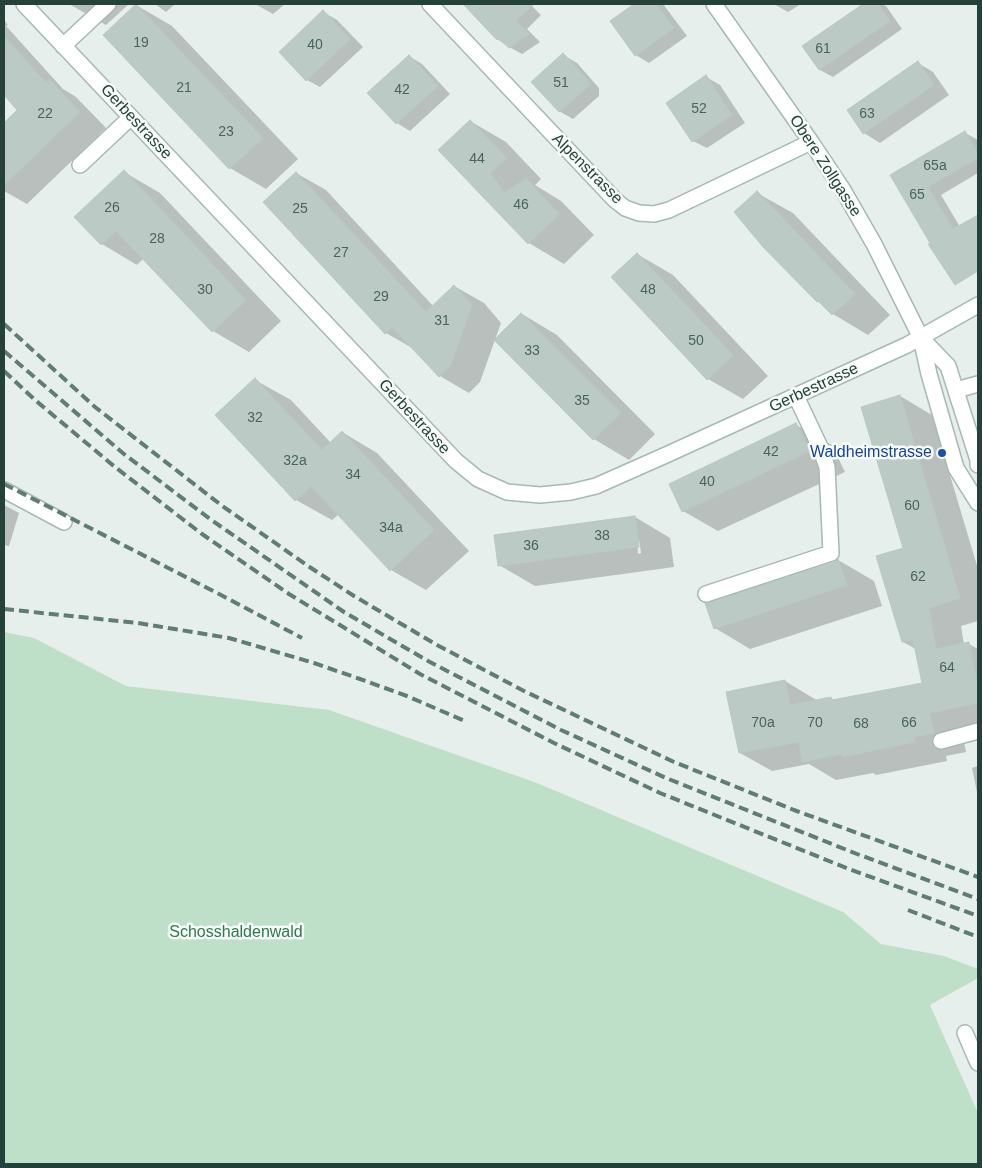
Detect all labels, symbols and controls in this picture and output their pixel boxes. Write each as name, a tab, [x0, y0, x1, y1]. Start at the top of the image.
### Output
house number: 19	[133, 35, 149, 51]
house number: 40	[307, 37, 323, 53]
house number: 61	[815, 41, 831, 57]
house number: 51	[553, 75, 569, 91]
street label: Gerbestrasse	[96, 80, 176, 164]
house number: 21	[176, 80, 192, 96]
house number: 42	[394, 82, 410, 98]
house number: 52	[691, 101, 707, 117]
house number: 22	[37, 106, 53, 122]
house number: 63	[859, 106, 875, 122]
street label: Obere Zollgasse	[785, 112, 865, 220]
house number: 23	[218, 124, 234, 140]
street label: Alpenstrasse	[548, 130, 626, 208]
house number: 44	[469, 151, 485, 167]
house number: 65a	[923, 158, 947, 174]
house number: 65	[909, 187, 925, 203]
house number: 46	[513, 197, 529, 213]
house number: 26	[104, 200, 120, 216]
house number: 25	[292, 201, 308, 217]
house number: 28	[149, 231, 165, 247]
house number: 27	[333, 245, 349, 261]
house number: 30	[197, 282, 213, 298]
house number: 48	[640, 282, 656, 298]
house number: 29	[373, 289, 389, 305]
house number: 31	[434, 313, 450, 329]
house number: 50	[688, 333, 704, 349]
house number: 33	[524, 343, 540, 359]
street label: Gerbestrasse	[766, 359, 862, 417]
street label: Gerbestrasse	[374, 375, 454, 459]
house number: 35	[574, 393, 590, 409]
house number: 32	[247, 410, 263, 426]
place label: Waldheimstrasse	[810, 443, 932, 463]
house number: 42	[763, 444, 779, 460]
marker: Waldheimstrasse	[936, 447, 948, 459]
house number: 32a	[283, 453, 307, 469]
house number: 34	[345, 467, 361, 483]
house number: 40	[699, 474, 715, 490]
house number: 60	[904, 498, 920, 514]
house number: 34a	[379, 520, 403, 536]
house number: 38	[594, 528, 610, 544]
house number: 36	[523, 538, 539, 554]
house number: 62	[910, 569, 926, 585]
house number: 64	[939, 660, 955, 676]
house number: 70a	[751, 715, 775, 731]
house number: 70	[807, 715, 823, 731]
house number: 66	[901, 715, 917, 731]
house number: 68	[853, 716, 869, 732]
park label: Schosshaldenwald	[169, 923, 303, 943]

